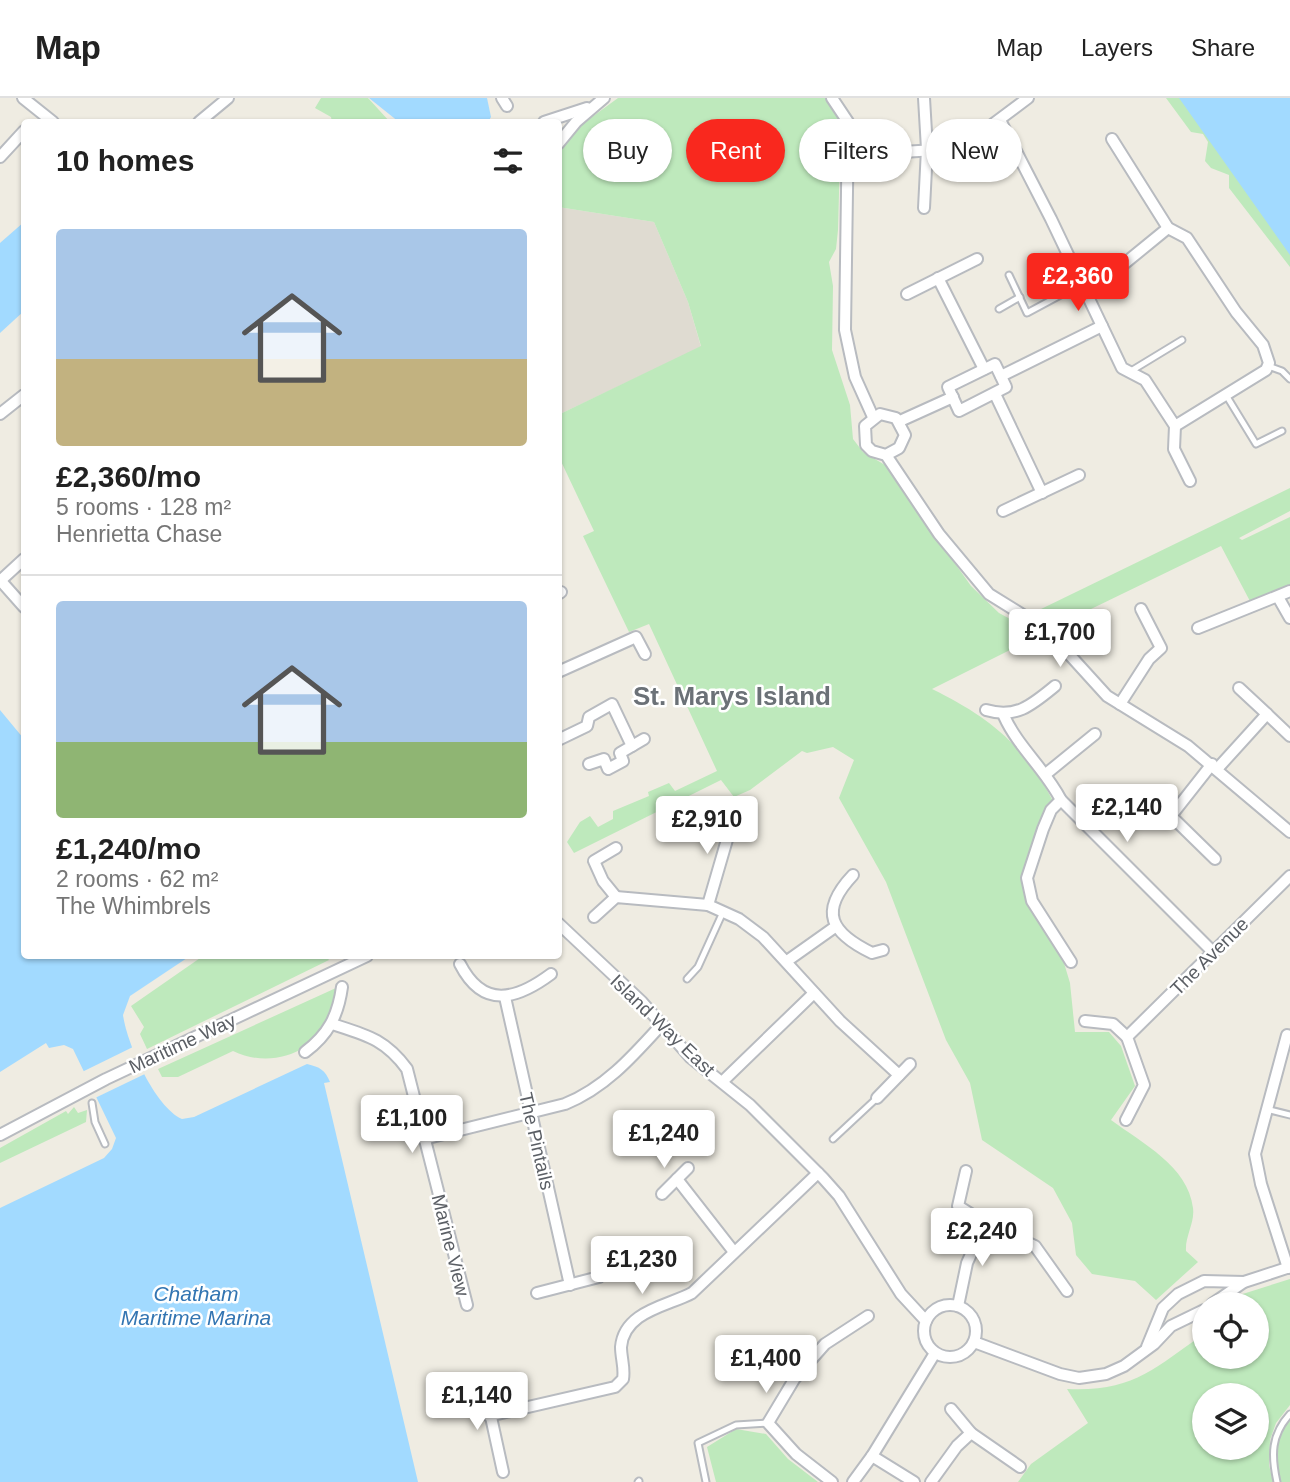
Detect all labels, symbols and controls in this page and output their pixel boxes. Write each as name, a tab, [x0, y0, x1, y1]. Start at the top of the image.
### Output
text: Map	[35, 29, 101, 66]
text: Map	[996, 34, 1043, 61]
text: Layers	[1081, 34, 1153, 61]
text: Share	[1191, 34, 1255, 61]
chip: Buy	[583, 119, 672, 182]
chip: Rent	[686, 119, 785, 182]
chip: Filters	[799, 119, 912, 182]
chip: New	[926, 119, 1022, 182]
icon: filters	[489, 142, 527, 180]
text: 10 homes	[56, 144, 194, 177]
pin: £2,360	[1021, 254, 1135, 313]
text: £2,360	[1043, 263, 1113, 289]
icon: home	[229, 275, 355, 401]
text: £2,360/mo	[56, 460, 201, 493]
text: 5 rooms · 128 m²	[56, 494, 231, 520]
text: Henrietta Chase	[56, 521, 222, 547]
pin: £1,700	[1003, 610, 1117, 669]
text: £1,700	[1025, 619, 1095, 645]
icon: home	[229, 647, 355, 773]
district label: St. Marys Island	[633, 681, 831, 711]
pin: £2,140	[1070, 784, 1184, 844]
text: £2,140	[1092, 794, 1162, 820]
pin: £2,910	[650, 796, 764, 856]
text: £2,910	[672, 806, 742, 832]
text: £1,240/mo	[56, 832, 201, 865]
text: 2 rooms · 62 m²	[56, 866, 218, 892]
text: The Whimbrels	[56, 893, 211, 919]
street label: The Avenue	[1166, 913, 1253, 1000]
street label: Island Way East	[606, 970, 720, 1081]
street label: Maritime Way	[125, 1009, 239, 1077]
street label: The Pintails	[515, 1090, 558, 1192]
pin: £1,100	[355, 1096, 469, 1155]
text: £1,100	[377, 1105, 447, 1131]
pin: £1,240	[607, 1110, 721, 1170]
text: £1,240	[629, 1120, 699, 1146]
street label: Marine View	[428, 1192, 473, 1298]
pin: £2,240	[925, 1208, 1039, 1268]
text: £2,240	[947, 1218, 1017, 1244]
pin: £1,230	[585, 1236, 699, 1296]
text: £1,230	[607, 1246, 677, 1272]
water label: Chatham Maritime Marina	[121, 1282, 271, 1329]
map controls	[1192, 1292, 1269, 1460]
button: locate	[1192, 1292, 1269, 1369]
pin: £1,400	[709, 1336, 823, 1395]
text: £1,400	[731, 1345, 801, 1371]
pin: £1,140	[420, 1372, 534, 1432]
text: £1,140	[442, 1382, 512, 1408]
button: layers	[1192, 1383, 1269, 1460]

